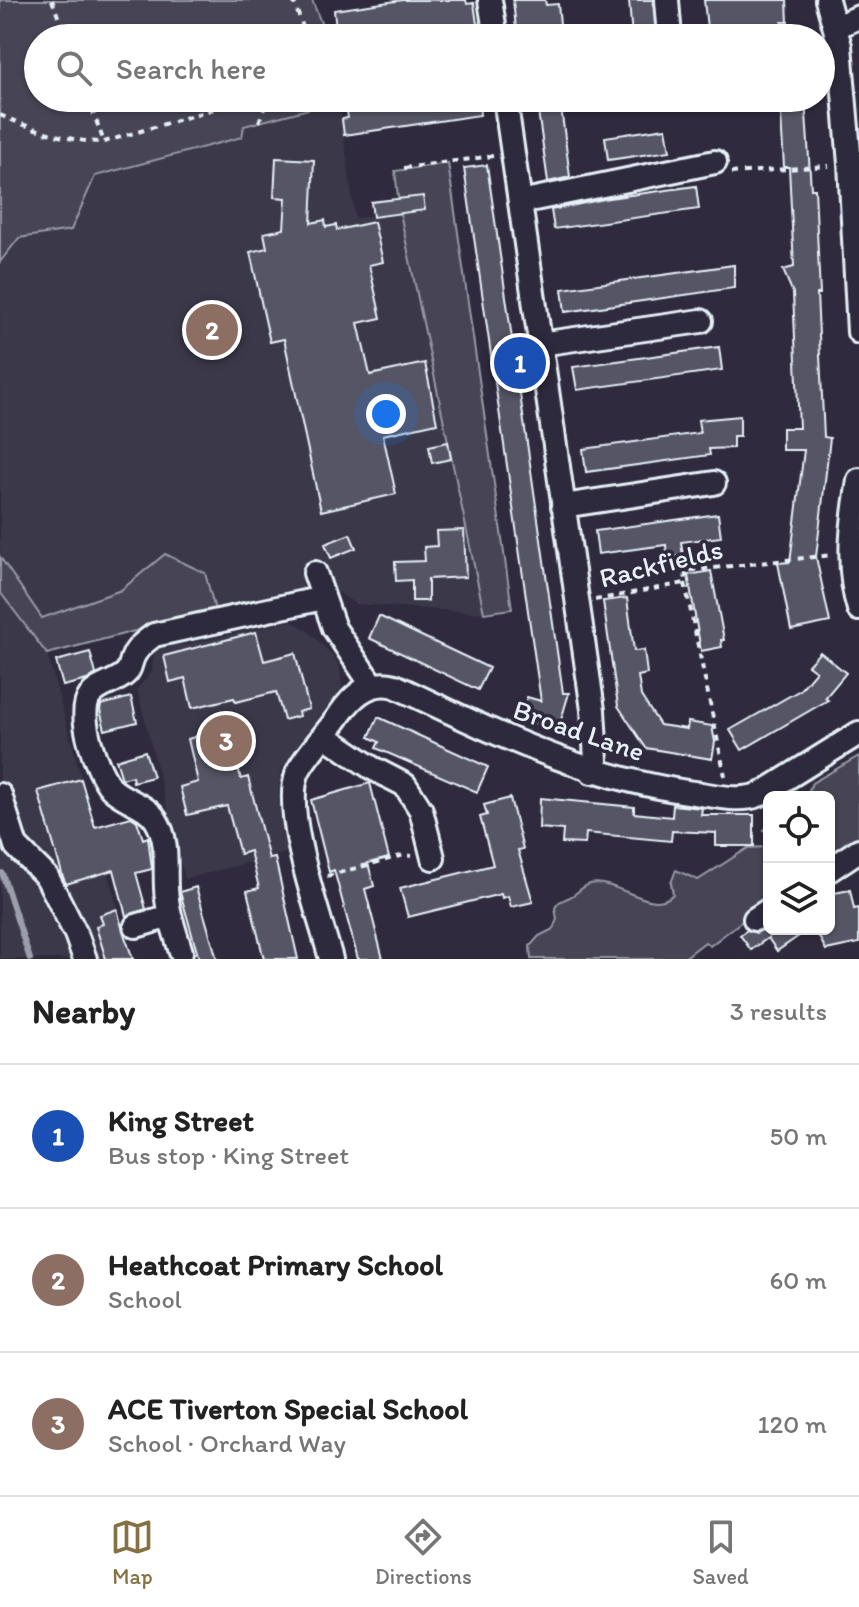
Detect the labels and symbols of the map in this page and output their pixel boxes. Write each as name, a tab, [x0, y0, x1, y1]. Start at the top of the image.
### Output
pin: 2	[186, 300, 238, 360]
pin: 1	[494, 333, 546, 393]
your location	[366, 394, 406, 434]
street label: Rackfields	[596, 531, 726, 595]
street label: Broad Lane	[509, 692, 649, 768]
pin: 3	[200, 711, 252, 771]

